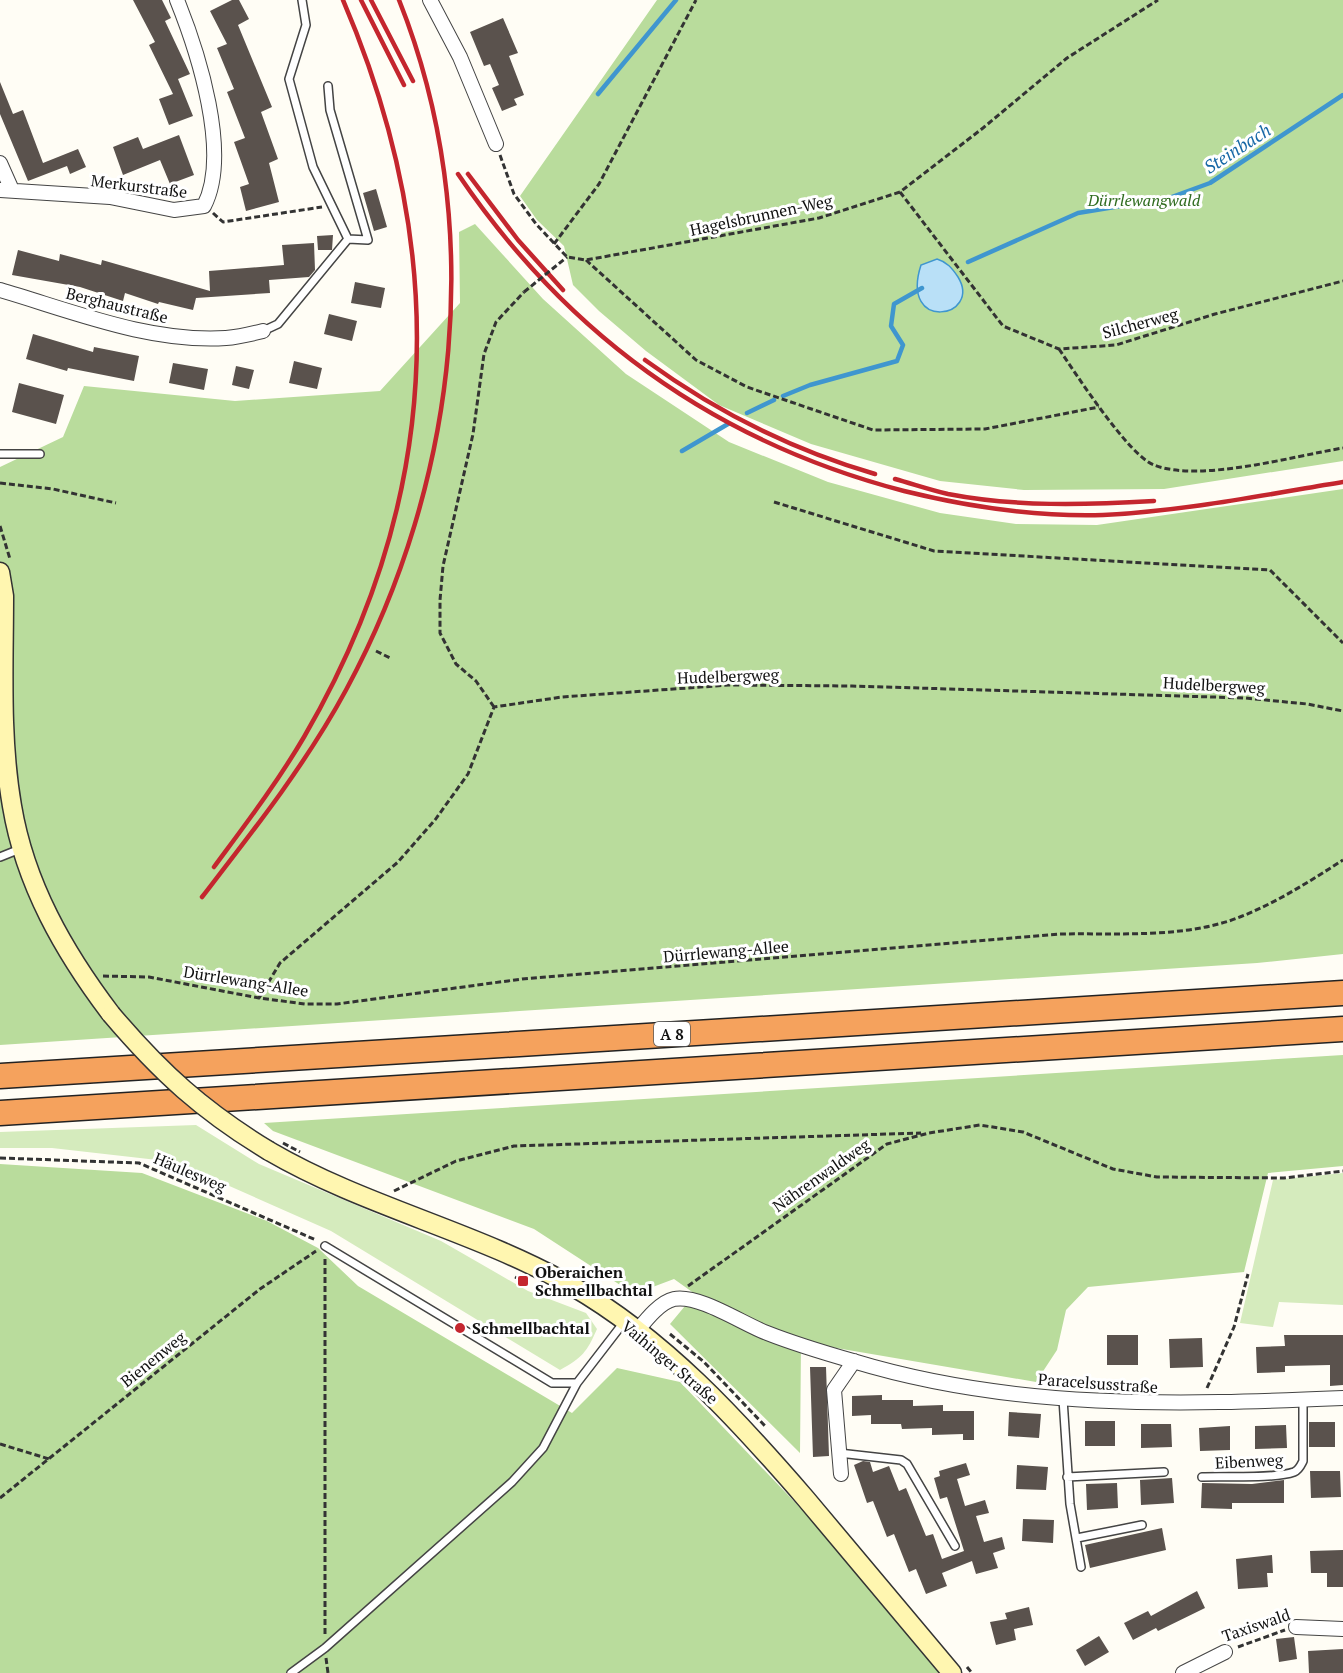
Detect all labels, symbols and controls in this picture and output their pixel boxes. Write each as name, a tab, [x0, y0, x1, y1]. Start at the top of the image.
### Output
water label: Steinbach	[1199, 117, 1275, 179]
street label: Merkurstraße	[90, 169, 188, 203]
street label: Hagelsbrunnen-Weg	[688, 189, 835, 241]
park label: Dürrlewangwald	[1087, 189, 1201, 211]
street label: Berghaustraße	[64, 282, 170, 328]
street label: Silcherweg	[1100, 302, 1181, 344]
street label: Hudelbergweg	[677, 663, 780, 689]
street label: Hudelbergweg	[1163, 671, 1266, 699]
street label: Dürrlewang-Allee	[662, 935, 790, 967]
street label: Dürrlewang-Allee	[182, 960, 310, 1002]
road number: A 8	[654, 1022, 690, 1046]
street label: Nährenwaldweg	[768, 1133, 875, 1217]
street label: Häulesweg	[150, 1147, 230, 1197]
place label: Oberaichen Schmellbachtal	[535, 1261, 653, 1301]
marker: Oberaichen Schmellbachtal	[516, 1274, 530, 1288]
street label: Vaihinger Straße	[617, 1315, 723, 1409]
place label: Schmellbachtal	[472, 1317, 590, 1339]
marker: Schmellbachtal	[453, 1321, 467, 1335]
street label: Bienenweg	[116, 1326, 191, 1392]
street label: Paracelsusstraße	[1037, 1368, 1159, 1398]
street label: Eibenweg	[1214, 1448, 1284, 1474]
street label: Taxiswald	[1219, 1603, 1293, 1647]

